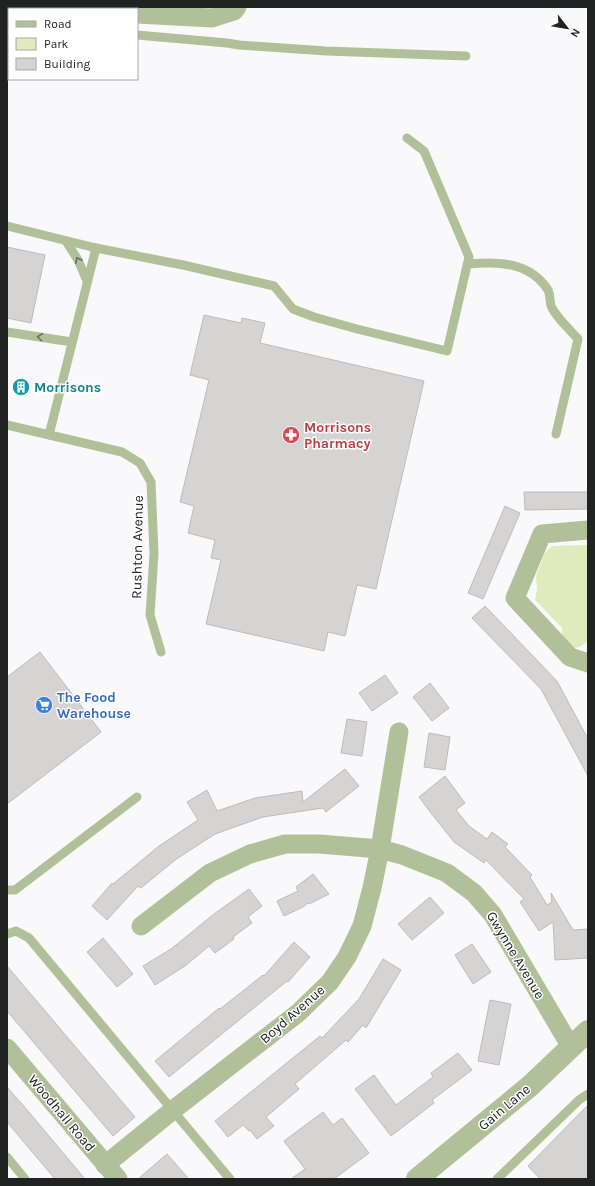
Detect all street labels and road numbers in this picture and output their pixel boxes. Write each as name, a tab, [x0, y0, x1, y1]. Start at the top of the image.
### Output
street label: Rushton Avenue	[128, 495, 147, 599]
street label: Gwynne Avenue	[483, 908, 548, 1002]
street label: Boyd Avenue	[256, 982, 328, 1047]
street label: Woodhall Road	[25, 1071, 99, 1155]
street label: Gain Lane	[475, 1081, 534, 1134]

